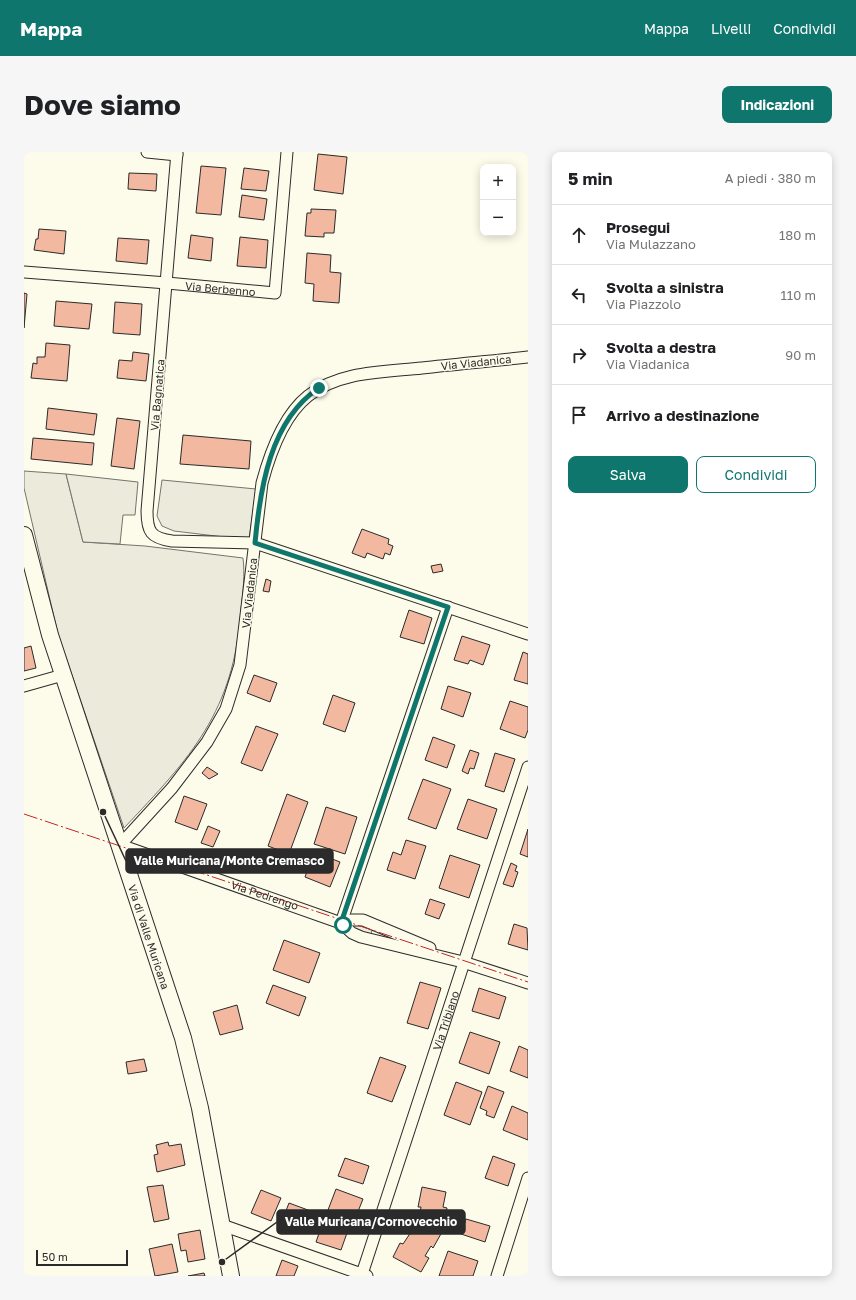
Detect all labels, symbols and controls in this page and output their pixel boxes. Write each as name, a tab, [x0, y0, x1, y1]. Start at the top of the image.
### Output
text: Mappa	[20, 17, 82, 40]
text: Mappa	[644, 20, 689, 37]
text: Livelli	[711, 20, 751, 37]
text: Condividi	[773, 20, 836, 37]
button: Indicazioni	[722, 86, 832, 123]
text: Dove siamo	[24, 88, 181, 121]
map controls	[480, 164, 516, 236]
button: +	[480, 164, 516, 200]
text: 5 min	[568, 168, 612, 189]
text: A piedi · 380 m	[725, 170, 816, 186]
button: −	[480, 200, 516, 236]
text: Prosegui	[606, 218, 670, 236]
icon: ahead	[568, 224, 590, 246]
text: 180 m	[779, 227, 816, 243]
text: Via Mulazzano	[606, 236, 696, 252]
street label: Via Berbenno	[185, 278, 257, 298]
text: Svolta a sinistra	[606, 278, 724, 296]
icon: left	[568, 284, 590, 306]
text: 110 m	[781, 287, 816, 303]
text: Via Piazzolo	[606, 296, 681, 312]
text: Svolta a destra	[606, 338, 716, 356]
icon: right	[568, 344, 590, 366]
text: 90 m	[785, 347, 816, 363]
street label: Via Viadanica	[440, 352, 512, 372]
text: Via Viadanica	[606, 356, 690, 372]
street label: Via Bagnatica	[147, 359, 167, 431]
route end	[310, 379, 328, 397]
icon: arrive	[568, 404, 590, 426]
text: Arrivo a destinazione	[606, 406, 759, 424]
button: Salva	[568, 456, 688, 493]
button: Condividi	[696, 456, 816, 493]
street label: Via Viadanica	[239, 557, 259, 629]
callout: Valle Muricana/Monte Cremasco	[126, 849, 333, 873]
text: Valle Muricana/Monte Cremasco	[134, 853, 324, 868]
street label: Via Pedrengo	[230, 877, 301, 912]
street label: Via di Valle Muricana	[126, 883, 173, 991]
route start	[334, 916, 352, 934]
street label: Via Tribiano	[429, 989, 461, 1052]
callout: Valle Muricana/Cornovecchio	[277, 1210, 465, 1234]
text: Valle Muricana/Cornovecchio	[285, 1214, 457, 1229]
scale bar	[36, 1248, 128, 1267]
text: 50 m	[42, 1250, 68, 1263]

